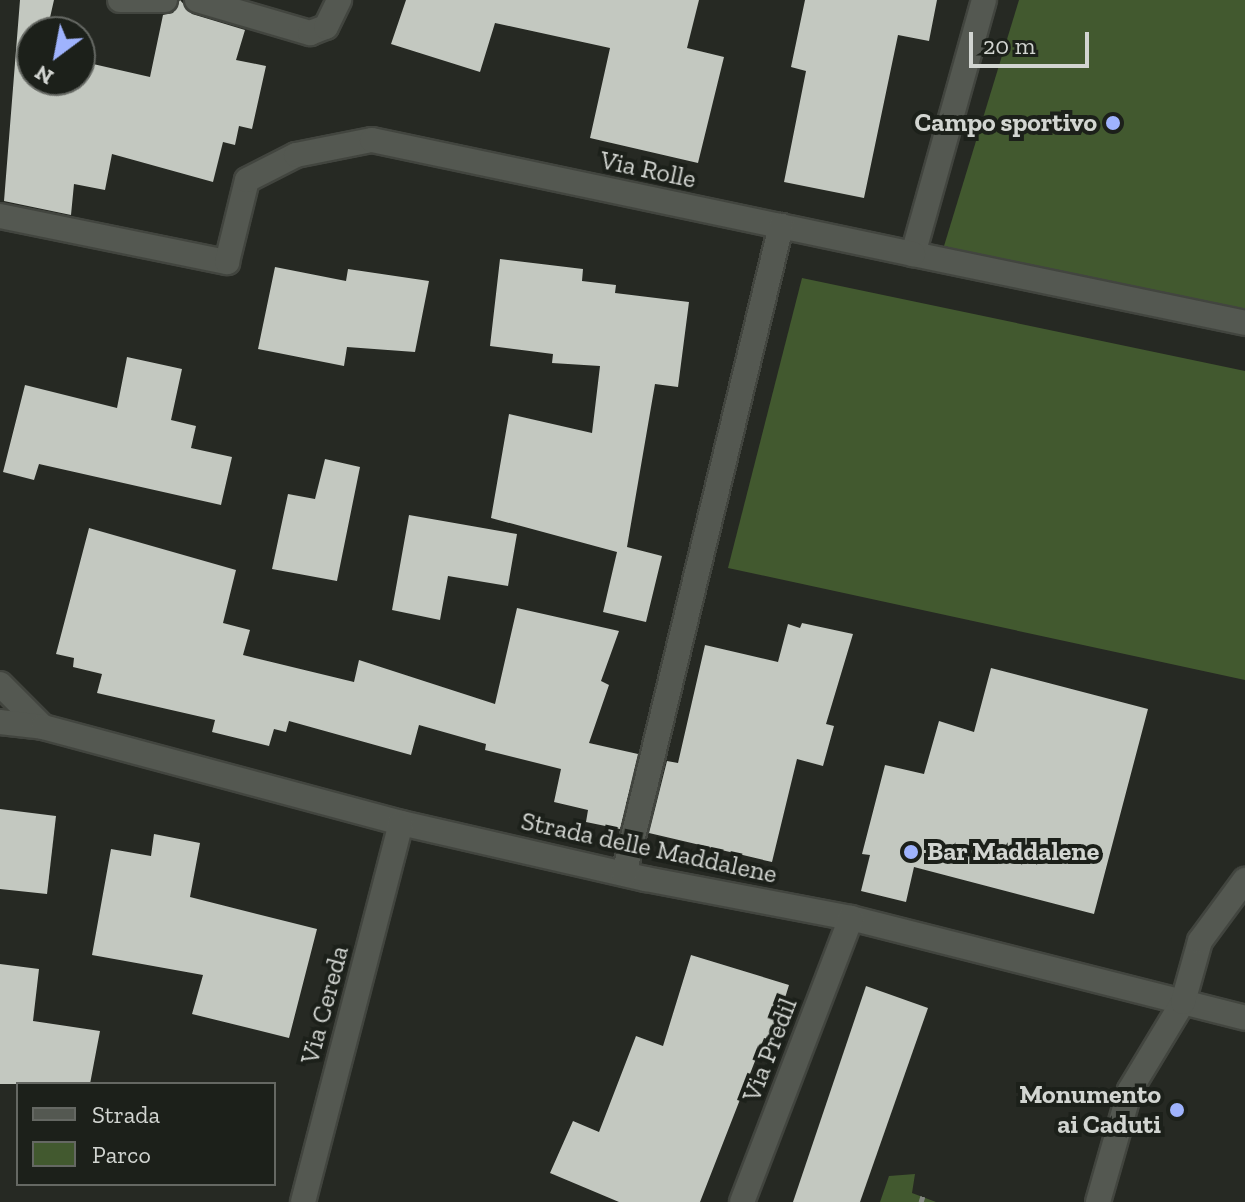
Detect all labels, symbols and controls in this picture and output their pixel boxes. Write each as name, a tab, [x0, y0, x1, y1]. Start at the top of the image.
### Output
north arrow	[16, 16, 96, 96]
scale bar	[973, 16, 1093, 66]
text: 20 m	[983, 31, 1035, 60]
text: N	[30, 59, 58, 91]
place label: Campo sportivo	[915, 107, 1097, 139]
marker: Campo sportivo	[1104, 114, 1122, 132]
street label: Via Rolle	[597, 145, 699, 195]
street label: Strada delle Maddalene	[518, 806, 780, 890]
place label: Bar Maddalene	[927, 836, 1100, 868]
marker: Bar Maddalene	[902, 843, 920, 861]
street label: Via Cereda	[294, 942, 356, 1068]
street label: Via Predil	[736, 994, 804, 1106]
place label: Monumento ai Caduti	[1019, 1079, 1161, 1140]
legend	[16, 1082, 276, 1186]
text: Strada	[92, 1100, 160, 1129]
marker: Monumento ai Caduti	[1168, 1101, 1186, 1119]
text: Parco	[92, 1140, 151, 1169]

